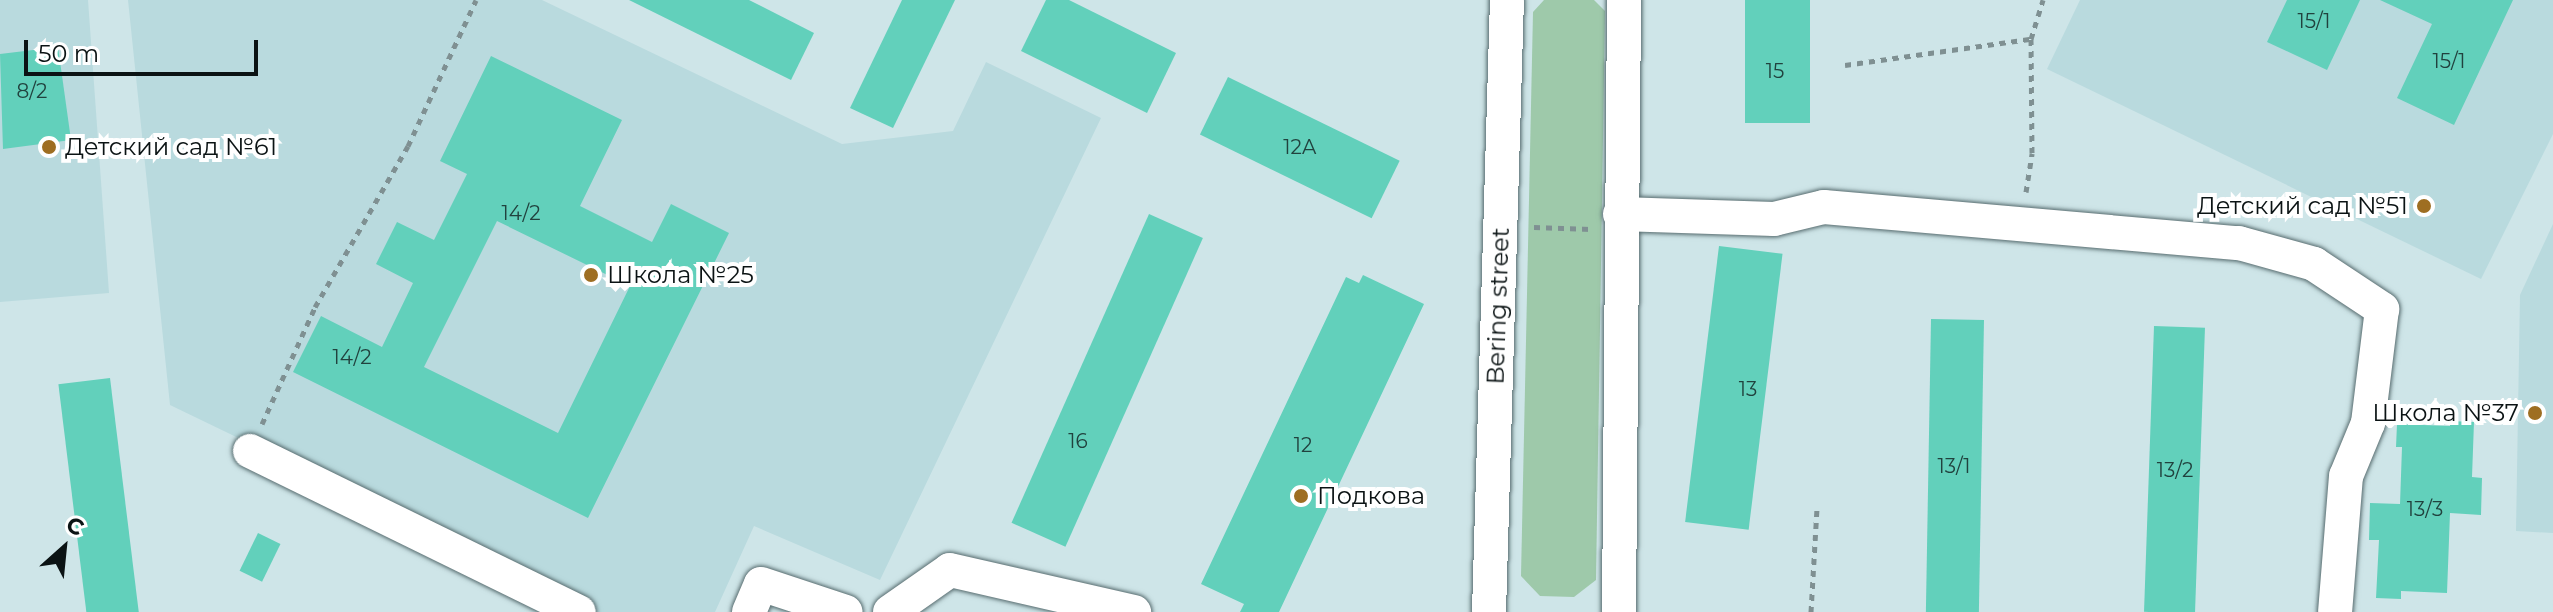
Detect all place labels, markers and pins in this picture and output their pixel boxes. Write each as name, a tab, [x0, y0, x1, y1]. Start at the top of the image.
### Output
place label: Детский сад №61	[65, 133, 277, 161]
marker: Детский сад №61	[40, 138, 58, 156]
place label: Детский сад №51	[2197, 192, 2408, 220]
marker: Детский сад №51	[2415, 197, 2433, 215]
place label: Школа №25	[607, 261, 754, 289]
marker: Школа №25	[582, 266, 600, 284]
place label: Школа №37	[2372, 399, 2519, 427]
marker: Школа №37	[2526, 404, 2544, 422]
place label: Подкова	[1317, 482, 1425, 510]
marker: Подкова	[1292, 487, 1310, 505]

